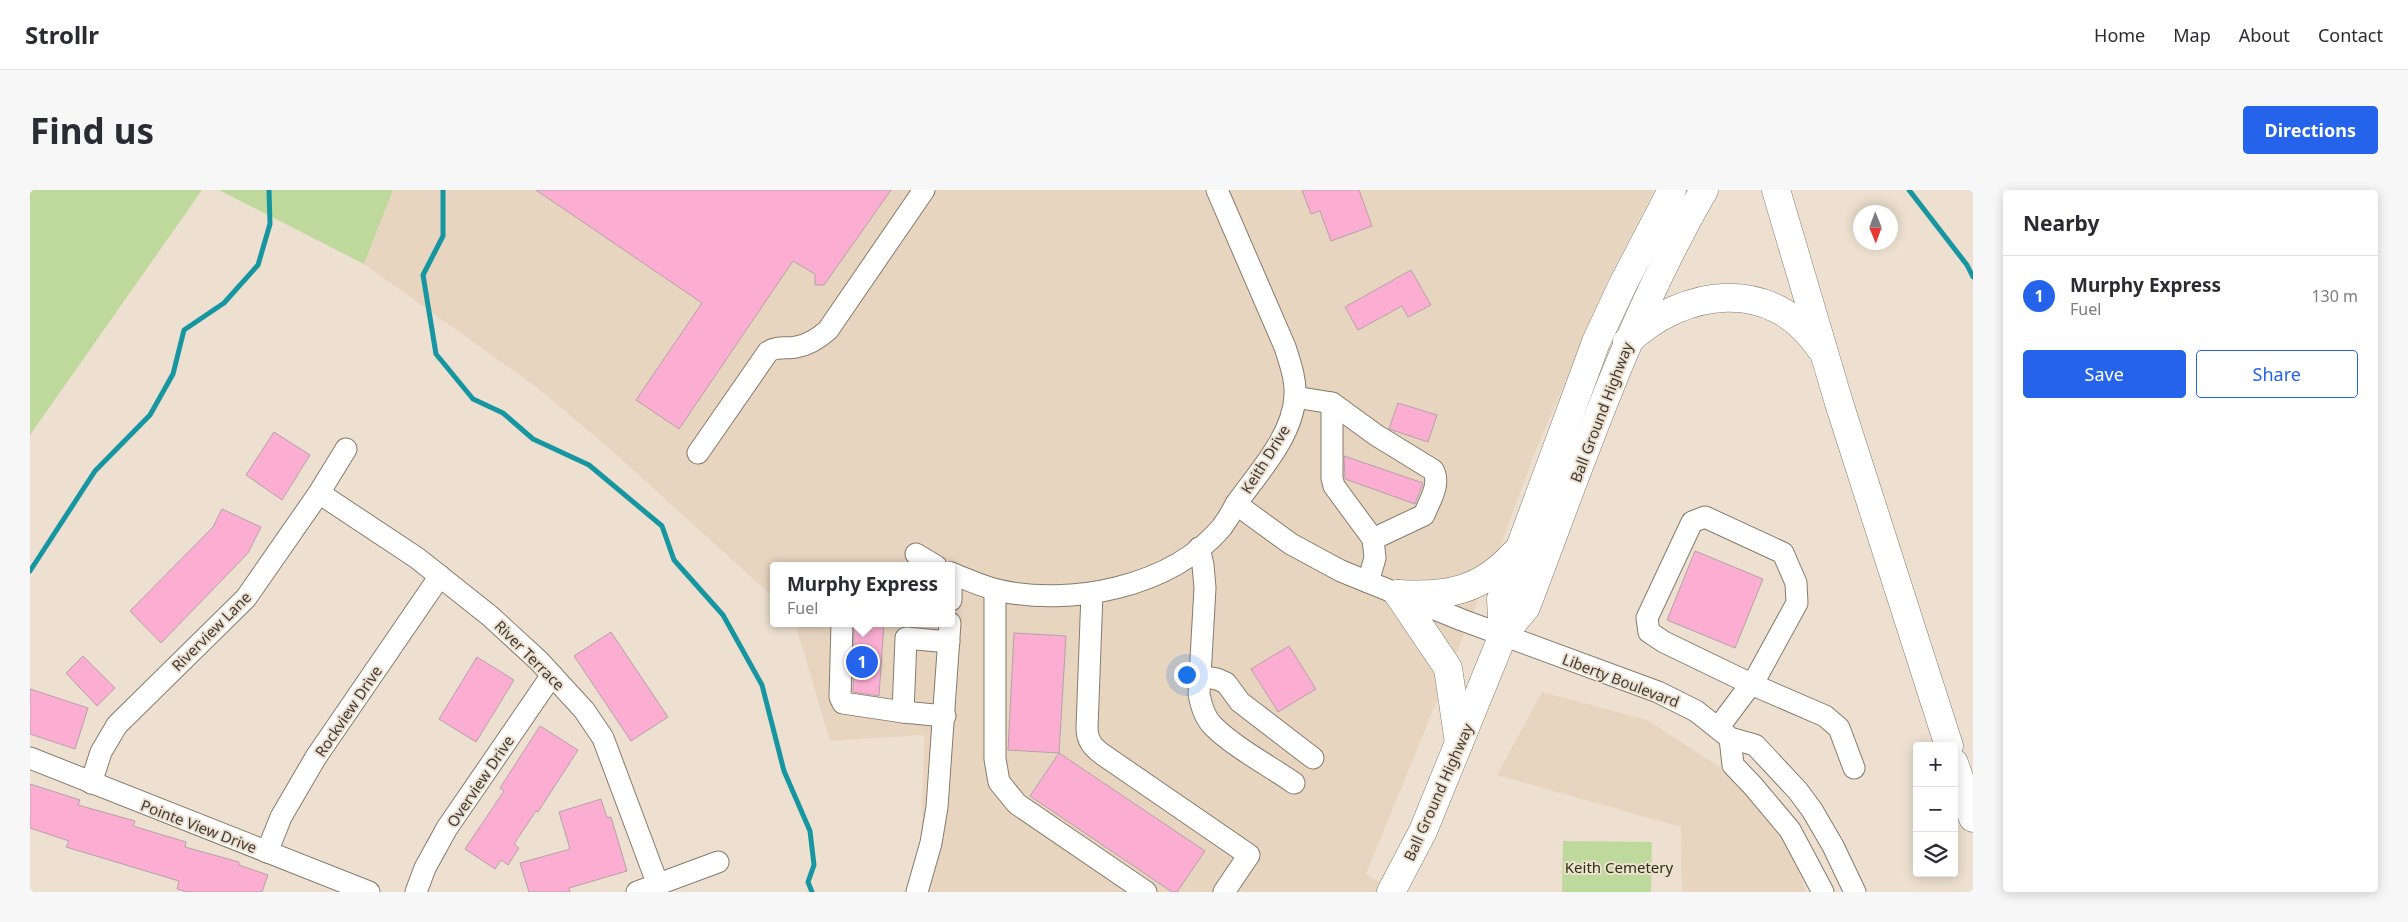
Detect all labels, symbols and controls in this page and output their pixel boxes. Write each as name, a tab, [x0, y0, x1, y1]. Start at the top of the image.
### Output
text: Strollr	[25, 18, 99, 51]
text: Home	[2094, 23, 2145, 47]
text: Map	[2173, 23, 2211, 47]
text: About	[2239, 23, 2290, 47]
text: Contact	[2318, 23, 2383, 47]
button: Directions	[2243, 106, 2378, 154]
text: Find us	[30, 107, 154, 154]
north arrow	[1853, 205, 1898, 250]
text: Nearby	[2023, 209, 2099, 237]
text: Murphy Express	[2070, 272, 2221, 298]
text: 1	[2034, 285, 2044, 307]
text: 130 m	[2311, 285, 2358, 307]
text: Fuel	[2070, 298, 2101, 320]
street label: Ball Ground Highway	[1565, 339, 1637, 485]
button: Save	[2023, 350, 2186, 398]
button: Share	[2196, 350, 2358, 398]
street label: Keith Drive	[1236, 421, 1294, 497]
popup	[770, 562, 955, 627]
text: Murphy Express	[787, 571, 938, 597]
street label: Riverview Lane	[167, 587, 255, 675]
text: Fuel	[787, 597, 818, 619]
street label: River Terrace	[491, 616, 569, 694]
pin: 1	[846, 643, 878, 681]
street label: Liberty Boulevard	[1560, 648, 1682, 712]
street label: Rockview Drive	[310, 661, 386, 761]
your location	[1174, 662, 1200, 688]
street label: Ball Ground Highway	[1399, 720, 1478, 864]
street label: Overview Drive	[442, 731, 518, 831]
map controls	[1913, 742, 1958, 877]
button: +	[1913, 742, 1958, 787]
button: −	[1913, 787, 1958, 832]
street label: Pointe View Drive	[138, 795, 260, 857]
button: layers	[1913, 832, 1958, 877]
park label: Keith Cemetery	[1565, 857, 1674, 877]

